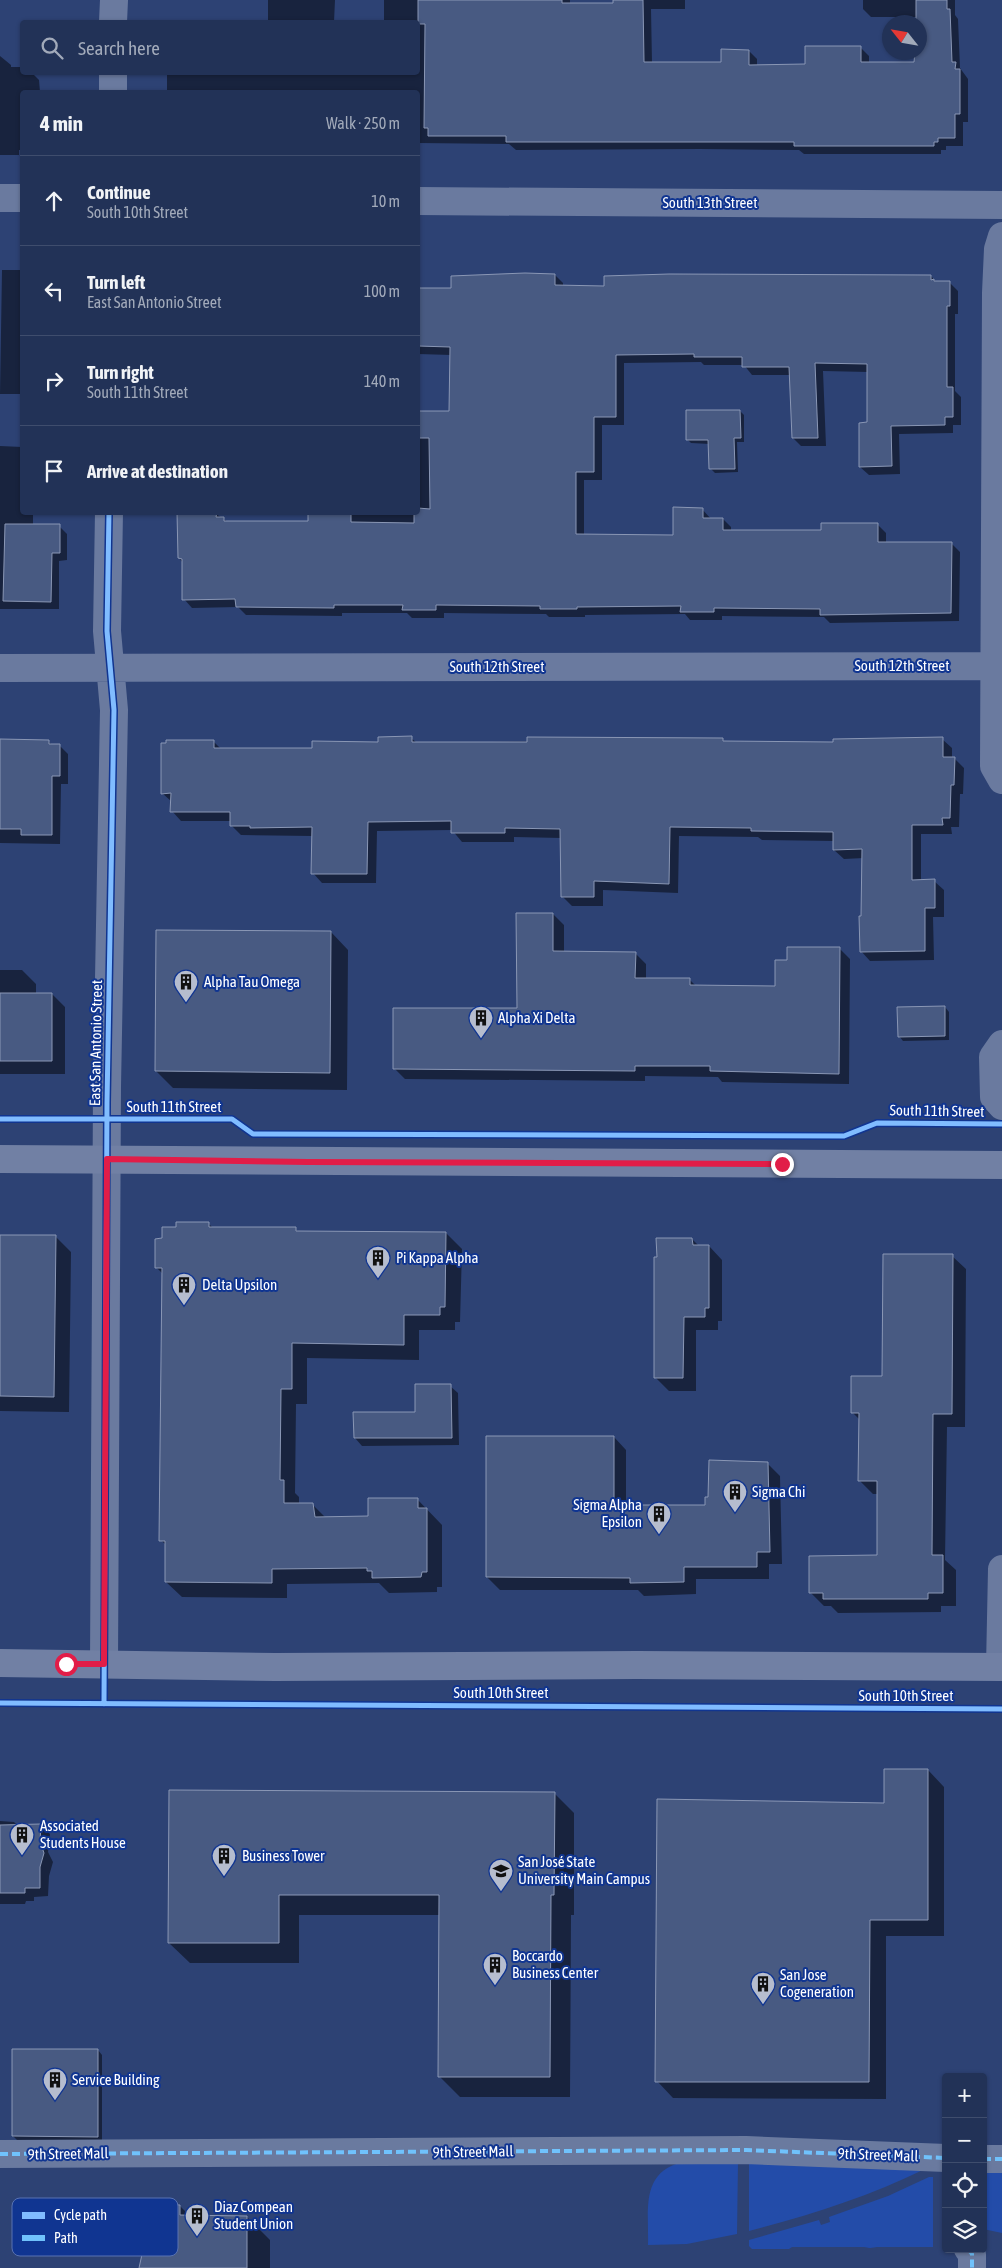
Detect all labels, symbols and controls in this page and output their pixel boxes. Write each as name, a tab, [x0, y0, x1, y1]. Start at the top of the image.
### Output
north arrow	[882, 15, 927, 60]
search box	[20, 20, 420, 75]
icon: search	[38, 34, 66, 62]
text: Search here	[78, 37, 160, 59]
text: 4 min	[40, 111, 83, 135]
text: Walk · 250 m	[326, 114, 400, 132]
text: Continue	[87, 181, 151, 203]
icon: ahead	[40, 187, 68, 215]
text: 10 m	[371, 192, 400, 210]
street label: South 13th Street	[663, 194, 757, 211]
text: South 10th Street	[87, 203, 188, 221]
text: Turn left	[87, 271, 145, 293]
icon: left	[40, 277, 68, 305]
text: 100 m	[364, 282, 400, 300]
text: East San Antonio Street	[87, 293, 222, 311]
text: Turn right	[87, 361, 154, 383]
icon: right	[40, 367, 68, 395]
text: 140 m	[364, 372, 400, 390]
text: South 11th Street	[87, 383, 188, 401]
icon: arrive	[40, 457, 68, 485]
text: Arrive at destination	[87, 460, 228, 482]
street label: South 12th Street	[855, 657, 949, 674]
street label: South 12th Street	[450, 658, 544, 675]
building icon: Alpha Tau Omega	[173, 969, 199, 1003]
place label: Alpha Tau Omega	[204, 973, 300, 990]
street label: East San Antonio Street	[86, 980, 105, 1106]
building icon: Alpha Xi Delta	[468, 1005, 494, 1039]
place label: Alpha Xi Delta	[498, 1009, 576, 1026]
street label: South 11th Street	[127, 1098, 221, 1115]
street label: South 11th Street	[889, 1101, 985, 1120]
route end	[771, 1153, 794, 1176]
building icon: Pi Kappa Alpha	[365, 1245, 391, 1279]
place label: Pi Kappa Alpha	[396, 1249, 479, 1266]
building icon: Delta Upsilon	[171, 1272, 197, 1306]
place label: Delta Upsilon	[202, 1276, 277, 1293]
building icon: Sigma Chi	[722, 1479, 748, 1513]
place label: Sigma Chi	[752, 1483, 806, 1500]
place label: Sigma Alpha Epsilon	[573, 1496, 642, 1530]
building icon: Sigma Alpha Epsilon	[646, 1501, 672, 1535]
route start	[55, 1653, 78, 1676]
street label: South 10th Street	[454, 1684, 548, 1701]
street label: South 10th Street	[859, 1687, 953, 1704]
place label: Associated Students House	[40, 1817, 126, 1851]
building icon: Associated Students House	[9, 1822, 35, 1856]
building icon: Business Tower	[211, 1843, 237, 1877]
place label: Business Tower	[242, 1847, 325, 1864]
place label: San José State University Main Campus	[518, 1853, 650, 1887]
school or university icon: San José State University Main Campus	[488, 1858, 514, 1892]
place label: Boccardo Business Center	[512, 1947, 599, 1981]
building icon: Boccardo Business Center	[482, 1952, 508, 1986]
place label: San Jose Cogeneration	[780, 1966, 854, 2000]
building icon: San Jose Cogeneration	[750, 1971, 776, 2005]
building icon: Service Building	[42, 2067, 68, 2101]
place label: Service Building	[72, 2071, 160, 2088]
map controls	[942, 2073, 987, 2253]
button: +	[942, 2073, 987, 2118]
button: −	[942, 2118, 987, 2163]
street label: 9th Street Mall	[433, 2142, 513, 2161]
street label: 9th Street Mall	[28, 2144, 108, 2163]
street label: 9th Street Mall	[837, 2145, 919, 2164]
button: locate	[942, 2163, 987, 2208]
legend	[12, 2198, 178, 2256]
place label: Diaz Compean Student Union	[214, 2198, 293, 2232]
building icon: Diaz Compean Student Union	[184, 2203, 210, 2237]
text: Cycle path	[54, 2207, 107, 2223]
button: layers	[942, 2208, 987, 2253]
text: Path	[54, 2230, 78, 2246]

